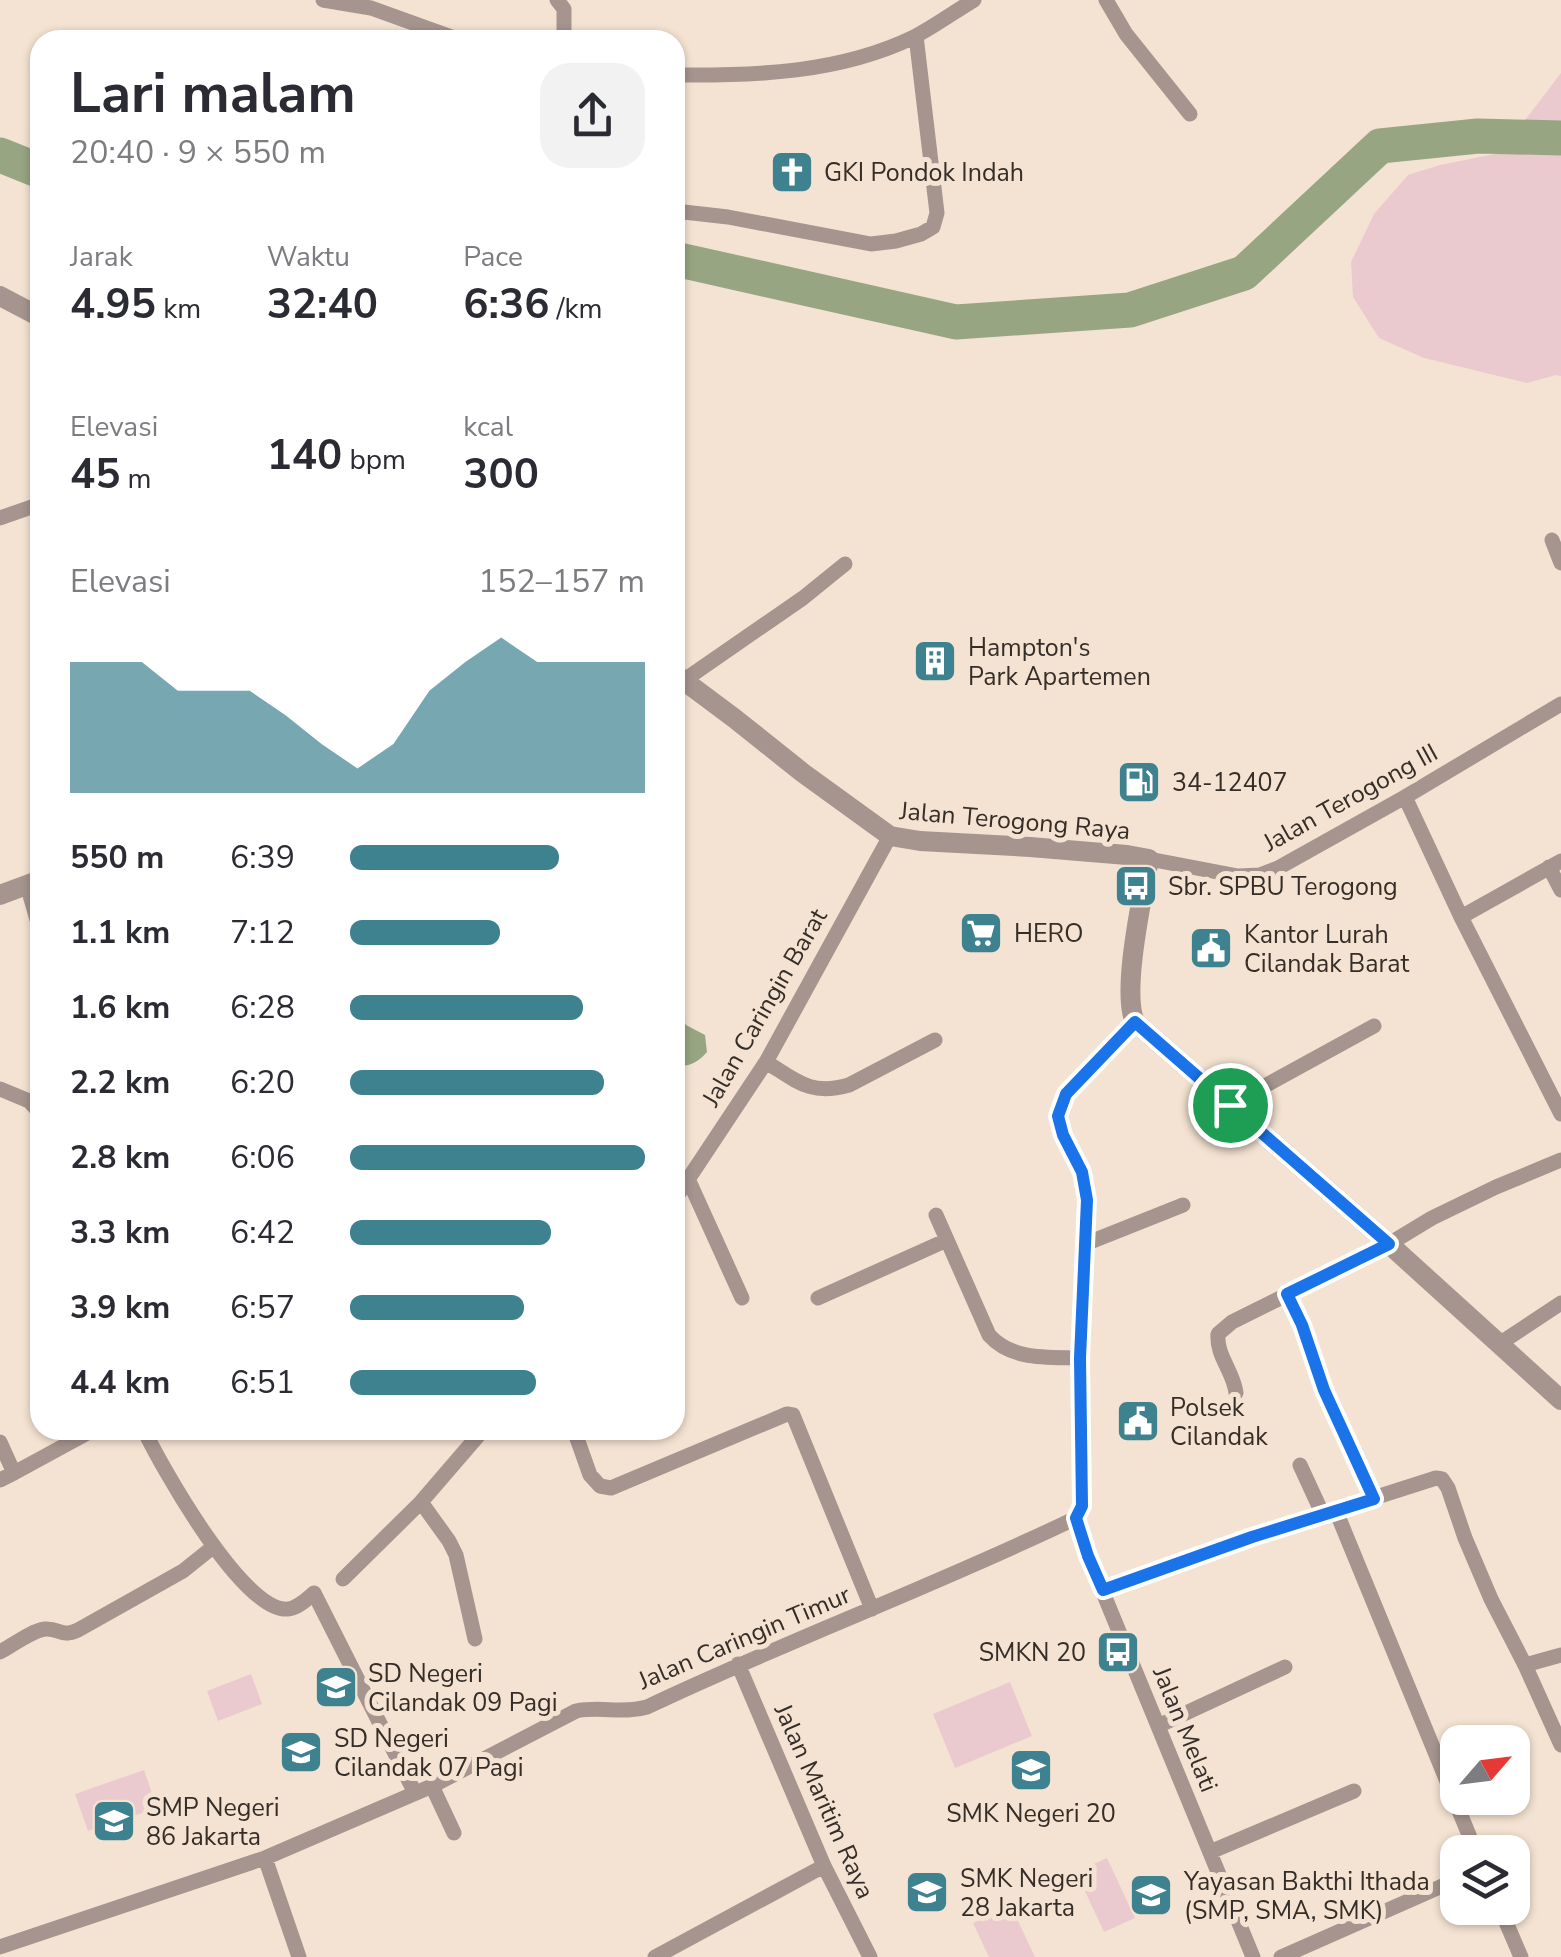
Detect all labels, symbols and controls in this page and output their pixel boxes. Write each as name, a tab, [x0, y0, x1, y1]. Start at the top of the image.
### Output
text: Lari malam	[70, 56, 356, 131]
button: share	[540, 63, 645, 168]
text: 20:40 · 9 × 550 m	[70, 131, 326, 174]
church icon: GKI Pondok Indah	[769, 149, 815, 195]
place label: GKI Pondok Indah	[824, 156, 1024, 190]
text: Jarak	[70, 238, 133, 276]
text: Waktu	[267, 238, 350, 276]
text: Pace	[463, 238, 523, 276]
text: 4.95	[70, 276, 156, 333]
text: 32:40	[267, 276, 378, 333]
text: 6:36	[463, 276, 549, 333]
text: km	[156, 290, 201, 328]
text: /km	[549, 290, 602, 328]
text: Elevasi	[70, 408, 158, 446]
text: kcal	[463, 408, 513, 446]
text: 140	[267, 427, 342, 484]
text: bpm	[342, 441, 406, 479]
text: 45	[70, 446, 120, 503]
text: 300	[463, 446, 539, 503]
text: m	[120, 460, 152, 498]
text: Elevasi	[70, 560, 171, 603]
text: 152–157 m	[478, 560, 645, 603]
place label: Hampton's Park Apartemen	[968, 631, 1151, 694]
building icon: Hampton's Park Apartemen	[912, 638, 958, 684]
street label: Jalan Terogong III	[1256, 736, 1444, 860]
fuel station icon: 34-12407	[1116, 759, 1162, 805]
place label: 34-12407	[1172, 766, 1288, 800]
street label: Jalan Terogong Raya	[897, 794, 1132, 848]
text: 550 m	[70, 836, 164, 879]
text: 6:39	[230, 836, 295, 879]
bus stop icon: Sbr. SPBU Terogong	[1113, 863, 1159, 909]
place label: Sbr. SPBU Terogong	[1168, 870, 1398, 904]
street label: Jalan Caringin Barat	[694, 902, 836, 1114]
supermarket icon: HERO	[958, 910, 1004, 956]
text: 1.1 km	[70, 911, 170, 954]
text: 7:12	[230, 911, 295, 954]
place label: HERO	[1014, 917, 1083, 951]
place label: Kantor Lurah Cilandak Barat	[1244, 918, 1409, 981]
public building icon: Kantor Lurah Cilandak Barat	[1188, 925, 1234, 971]
text: 1.6 km	[70, 986, 170, 1029]
text: 6:28	[230, 986, 295, 1029]
text: 2.2 km	[70, 1061, 170, 1104]
text: 6:20	[230, 1061, 295, 1104]
pin	[1188, 1063, 1273, 1148]
icon: arrive	[1203, 1078, 1258, 1133]
text: 2.8 km	[70, 1136, 170, 1179]
text: 6:06	[230, 1136, 295, 1179]
text: 3.3 km	[70, 1211, 170, 1254]
text: 6:42	[230, 1211, 295, 1254]
text: 3.9 km	[70, 1286, 170, 1329]
text: 6:57	[230, 1286, 295, 1329]
text: 4.4 km	[70, 1361, 170, 1404]
text: 6:51	[230, 1361, 295, 1404]
place label: Polsek Cilandak	[1170, 1391, 1268, 1454]
public building icon: Polsek Cilandak	[1115, 1398, 1161, 1444]
street label: Jalan Caringin Timur	[632, 1578, 856, 1698]
bus stop icon: SMKN 20	[1095, 1629, 1141, 1675]
place label: SMKN 20	[979, 1636, 1086, 1670]
place label: SD Negeri Cilandak 09 Pagi	[368, 1657, 558, 1720]
street label: Jalan Melati	[1144, 1661, 1226, 1797]
school or university icon: SD Negeri Cilandak 09 Pagi	[313, 1664, 359, 1710]
street label: Jalan Maritim Raya	[765, 1698, 882, 1904]
place label: SD Negeri Cilandak 07 Pagi	[334, 1722, 524, 1785]
north arrow	[1440, 1725, 1530, 1815]
map controls	[1440, 1725, 1530, 1925]
school or university icon: SD Negeri Cilandak 07 Pagi	[278, 1729, 324, 1775]
school or university icon: SMK Negeri 20	[1008, 1747, 1054, 1793]
place label: SMP Negeri 86 Jakarta	[146, 1791, 280, 1854]
place label: SMK Negeri 20	[946, 1797, 1116, 1831]
school or university icon: SMP Negeri 86 Jakarta	[91, 1798, 137, 1844]
button: layers	[1440, 1835, 1530, 1925]
place label: SMK Negeri 28 Jakarta	[960, 1862, 1093, 1925]
place label: Yayasan Bakthi Ithada (SMP, SMA, SMK)	[1183, 1865, 1430, 1928]
school or university icon: SMK Negeri 28 Jakarta	[904, 1869, 950, 1915]
school or university icon: Yayasan Bakthi Ithada (SMP, SMA, SMK)	[1128, 1872, 1174, 1918]

